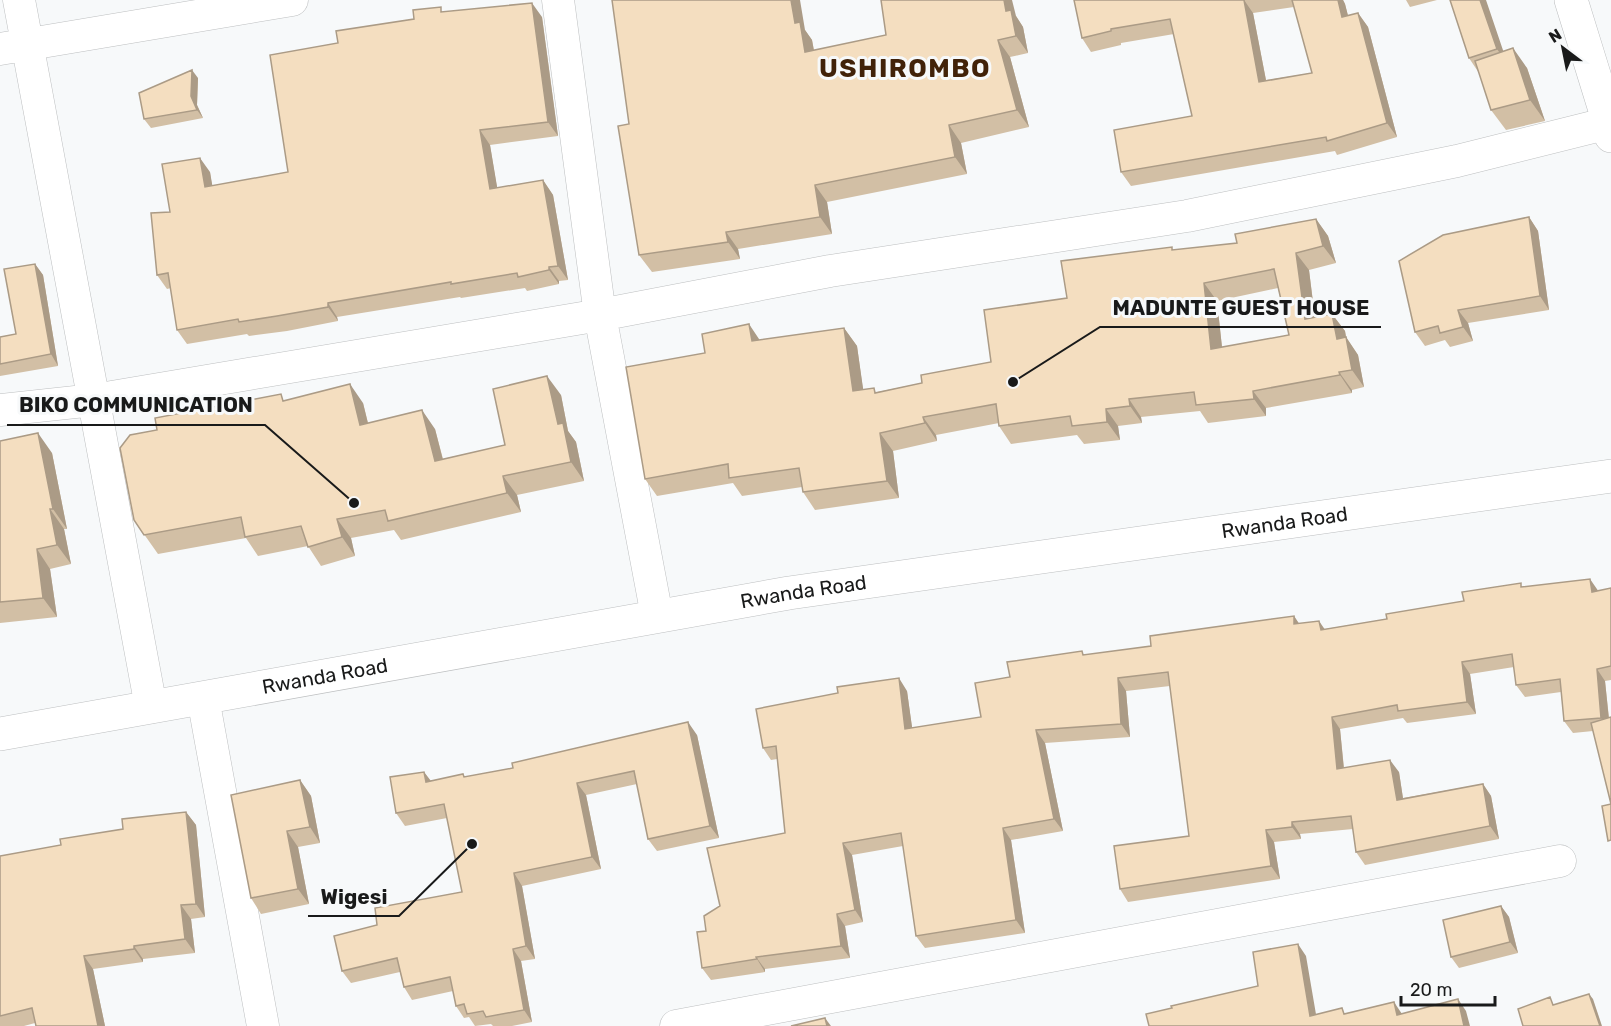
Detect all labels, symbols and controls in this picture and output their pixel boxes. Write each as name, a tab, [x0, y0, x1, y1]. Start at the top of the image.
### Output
north arrow	[1533, 18, 1593, 78]
text: N	[1545, 25, 1565, 47]
district label: USHIROMBO	[819, 53, 991, 84]
callout: MADUNTE GUEST HOUSE	[1100, 288, 1381, 327]
text: MADUNTE GUEST HOUSE	[1113, 295, 1369, 320]
callout: BIKO COMMUNICATION	[7, 386, 265, 425]
text: BIKO COMMUNICATION	[19, 392, 253, 417]
street label: Rwanda Road	[1220, 502, 1349, 543]
street label: Rwanda Road	[738, 570, 868, 613]
street label: Rwanda Road	[260, 653, 390, 699]
callout: Wigesi	[308, 877, 399, 916]
text: Wigesi	[321, 884, 387, 909]
scale bar	[1401, 969, 1496, 1007]
text: 20 m	[1410, 979, 1452, 1001]

